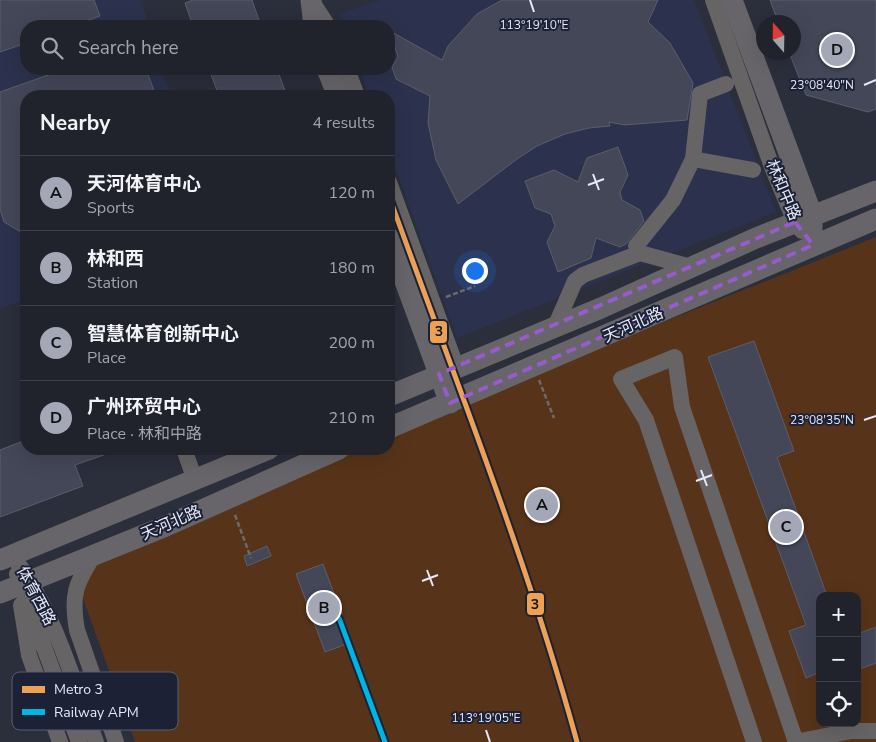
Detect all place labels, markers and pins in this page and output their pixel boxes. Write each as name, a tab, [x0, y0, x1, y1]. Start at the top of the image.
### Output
pin: D	[821, 31, 853, 69]
pin: A	[526, 486, 558, 524]
pin: C	[770, 508, 802, 546]
pin: B	[308, 589, 340, 627]

